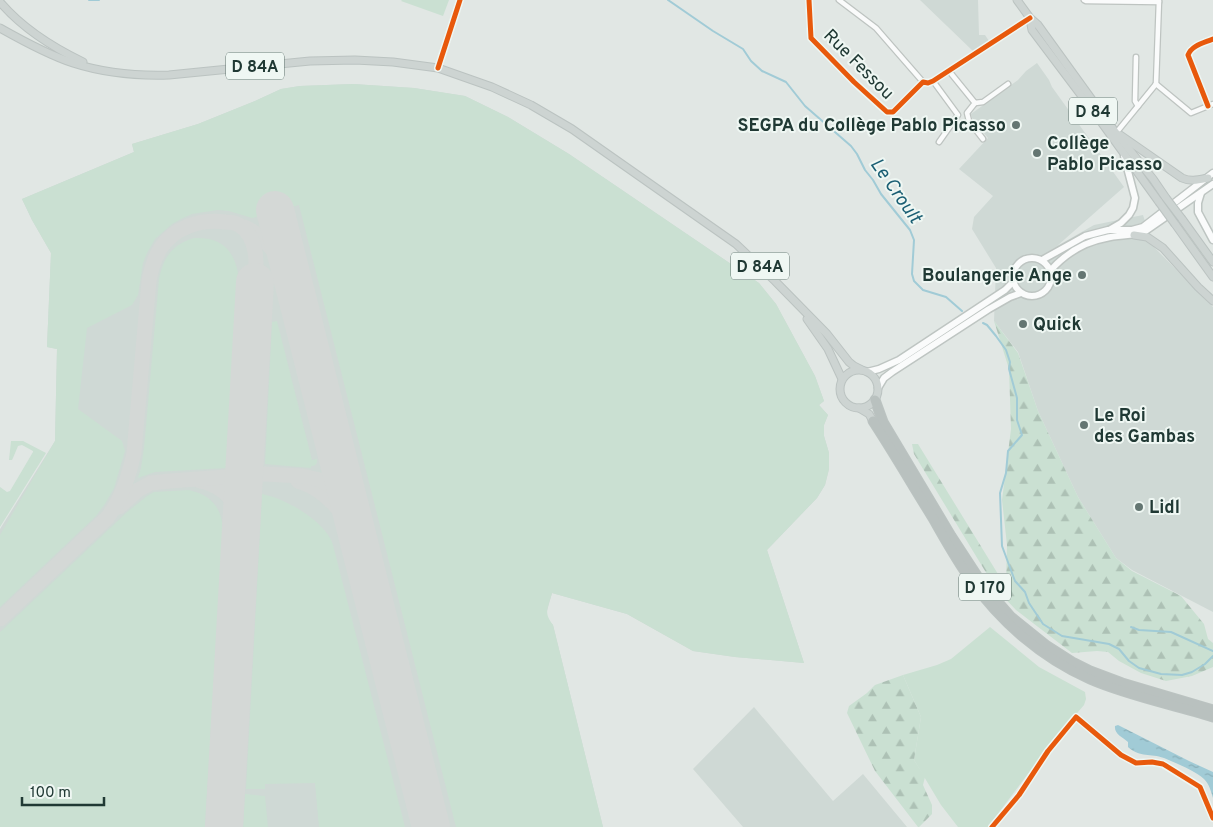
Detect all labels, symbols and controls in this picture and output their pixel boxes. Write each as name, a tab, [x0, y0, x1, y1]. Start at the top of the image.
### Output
street label: Rue Fessou	[818, 25, 898, 105]
road number: D 84A	[226, 52, 284, 80]
road number: D 84	[1069, 98, 1117, 124]
place label: SEGPA du Collège Pablo Picasso	[738, 115, 1006, 138]
marker: SEGPA du Collège Pablo Picasso	[1010, 119, 1022, 131]
place label: Collège Pablo Picasso	[1047, 133, 1162, 177]
marker: Collège Pablo Picasso	[1031, 147, 1043, 159]
water label: Le Croult	[864, 154, 927, 230]
road number: D 84A	[731, 252, 789, 280]
place label: Boulangerie Ange	[922, 265, 1072, 288]
marker: Boulangerie Ange	[1076, 269, 1088, 281]
place label: Quick	[1033, 314, 1082, 337]
marker: Quick	[1017, 318, 1029, 330]
place label: Le Roi des Gambas	[1094, 405, 1195, 449]
marker: Le Roi des Gambas	[1078, 419, 1090, 431]
place label: Lidl	[1149, 497, 1180, 520]
marker: Lidl	[1133, 501, 1145, 513]
road number: D 170	[959, 574, 1011, 600]
scale bar	[22, 774, 105, 806]
text: 100 m	[30, 784, 71, 803]

